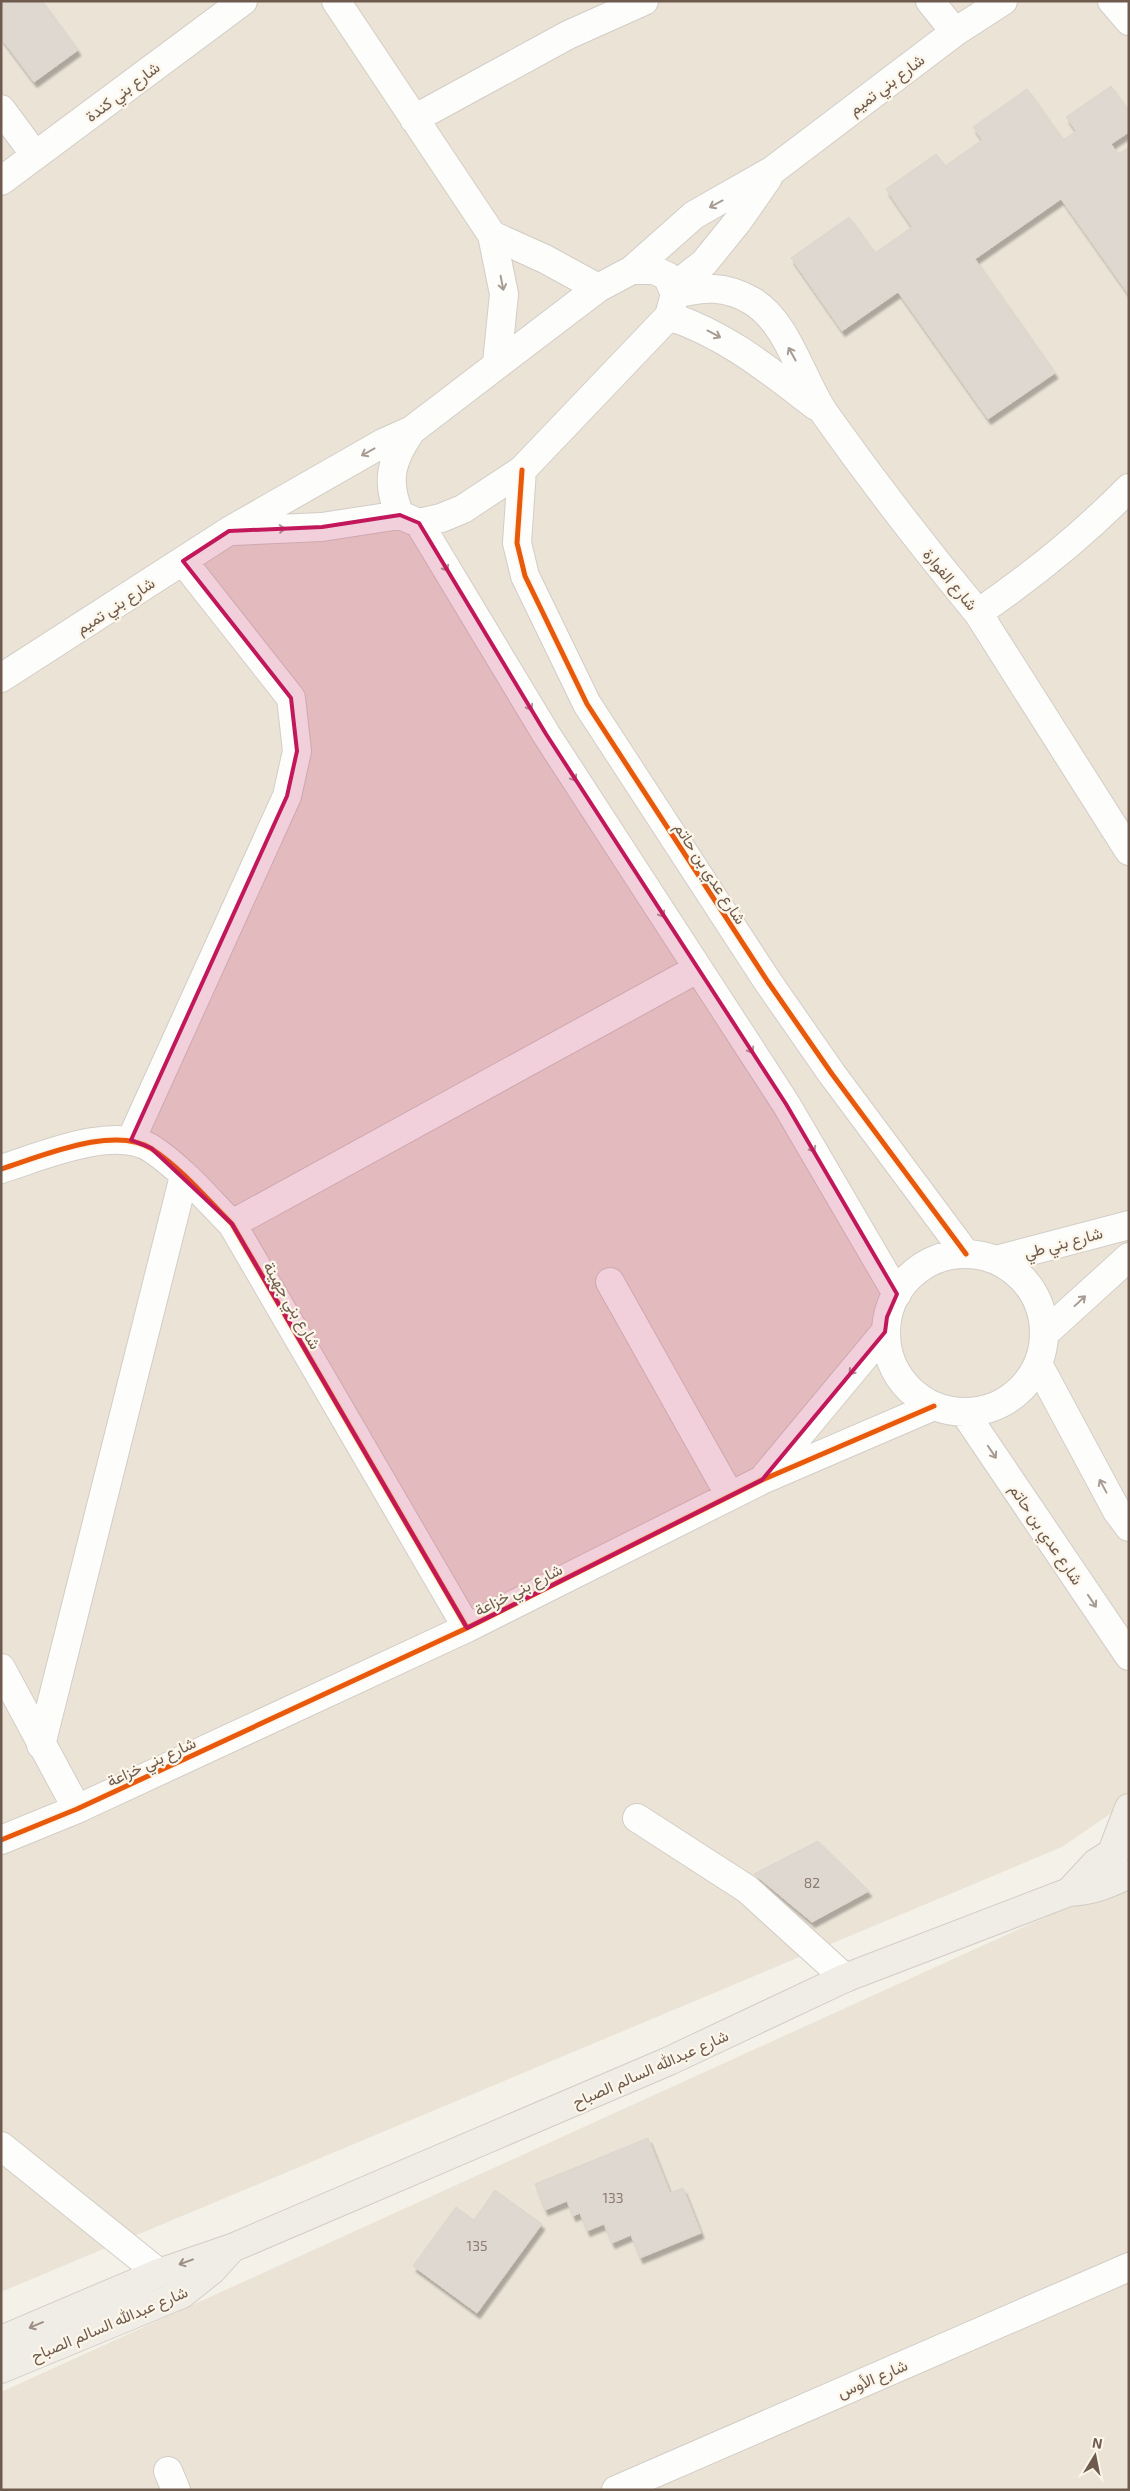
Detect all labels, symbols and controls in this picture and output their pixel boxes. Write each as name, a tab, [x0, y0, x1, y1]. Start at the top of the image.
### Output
street label: شارع بني تميم	[844, 49, 931, 123]
street label: شارع بني كندة	[81, 57, 166, 129]
one-way arrow	[709, 200, 724, 209]
one-way arrow	[498, 275, 507, 291]
one-way arrow	[706, 330, 721, 339]
one-way arrow	[787, 347, 796, 362]
one-way arrow	[361, 447, 376, 457]
one-way arrow	[270, 525, 286, 534]
street label: شارع الفوارة	[917, 544, 982, 616]
one-way arrow	[440, 557, 450, 571]
street label: شارع بني تميم	[72, 573, 161, 642]
one-way arrow	[523, 697, 533, 711]
one-way arrow	[567, 767, 577, 781]
street label: شارع عدي بن حاتم	[667, 819, 751, 930]
one-way arrow	[655, 904, 665, 918]
one-way arrow	[744, 1040, 754, 1054]
one-way arrow	[806, 1138, 816, 1152]
street label: شارع بني طي	[1022, 1222, 1106, 1266]
street label: شارع بني جهينة	[256, 1258, 326, 1355]
one-way arrow	[1074, 1295, 1087, 1307]
one-way arrow	[849, 1362, 860, 1375]
one-way arrow	[987, 1445, 997, 1459]
one-way arrow	[1098, 1479, 1108, 1494]
street label: شارع عدي بن حاتم	[1002, 1480, 1088, 1591]
street label: شارع بني خزاعة	[471, 1559, 567, 1624]
one-way arrow	[1088, 1594, 1098, 1608]
street label: شارع بني خزاعة	[103, 1732, 201, 1794]
house number: 82	[804, 1874, 820, 1891]
street label: شارع عبدالله السالم الصباح	[569, 2025, 732, 2114]
house number: 133	[602, 2189, 624, 2206]
house number: 135	[467, 2237, 487, 2254]
one-way arrow	[178, 2258, 194, 2267]
street label: شارع عبدالله السالم الصباح	[28, 2281, 192, 2367]
one-way arrow	[29, 2321, 44, 2330]
street label: شارع الأوس	[834, 2355, 911, 2404]
north arrow	[1070, 2431, 1120, 2481]
text: N	[1091, 2433, 1104, 2452]

